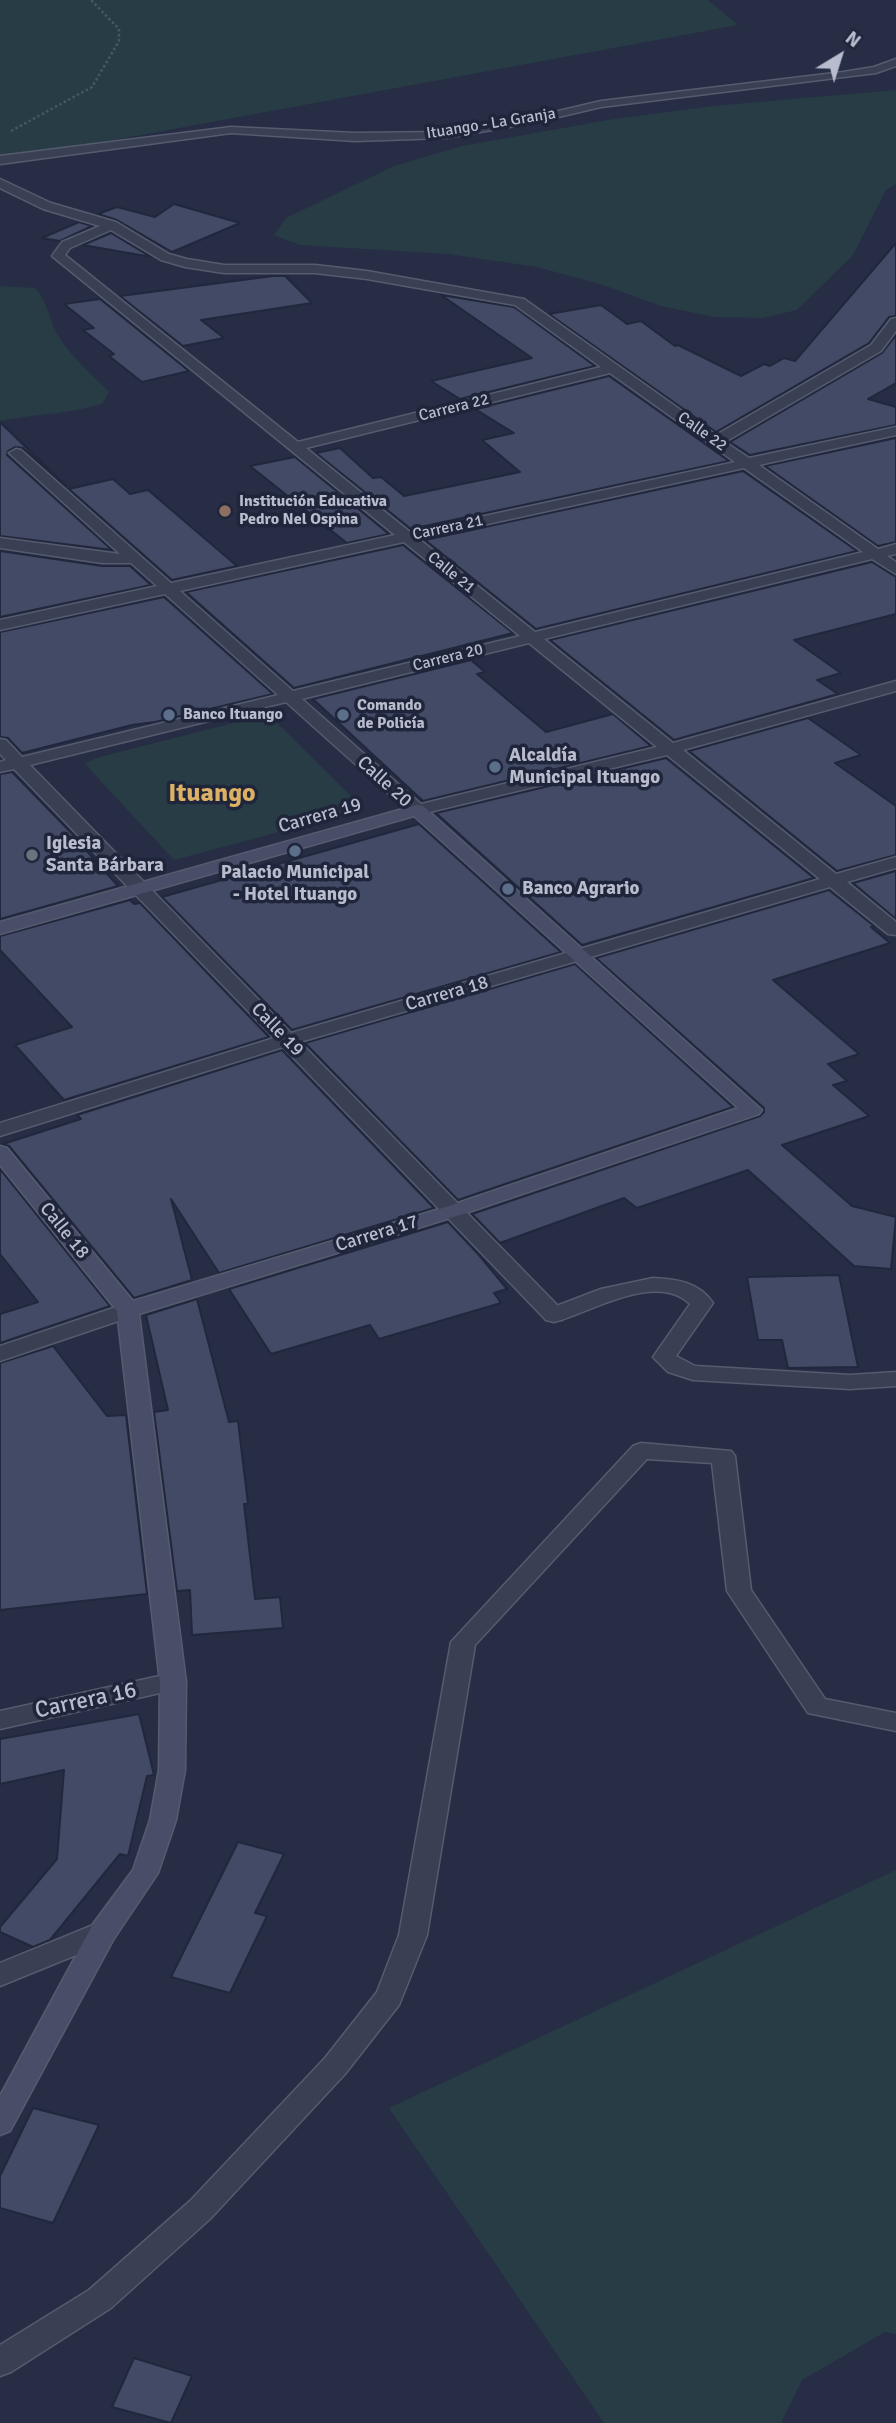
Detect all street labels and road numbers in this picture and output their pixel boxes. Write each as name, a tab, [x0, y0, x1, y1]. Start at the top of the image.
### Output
street label: Ituango - La Granja	[425, 104, 557, 144]
street label: Carrera 22	[417, 390, 491, 426]
street label: Calle 22	[674, 408, 730, 456]
street label: Carrera 21	[411, 511, 485, 545]
street label: Calle 21	[423, 548, 479, 598]
street label: Carrera 20	[411, 640, 485, 676]
street label: Calle 20	[352, 751, 416, 813]
street label: Carrera 19	[276, 793, 364, 839]
street label: Carrera 18	[403, 971, 491, 1017]
street label: Calle 19	[246, 998, 308, 1062]
street label: Calle 18	[34, 1198, 94, 1264]
street label: Carrera 17	[333, 1211, 421, 1257]
street label: Carrera 16	[33, 1677, 139, 1725]

